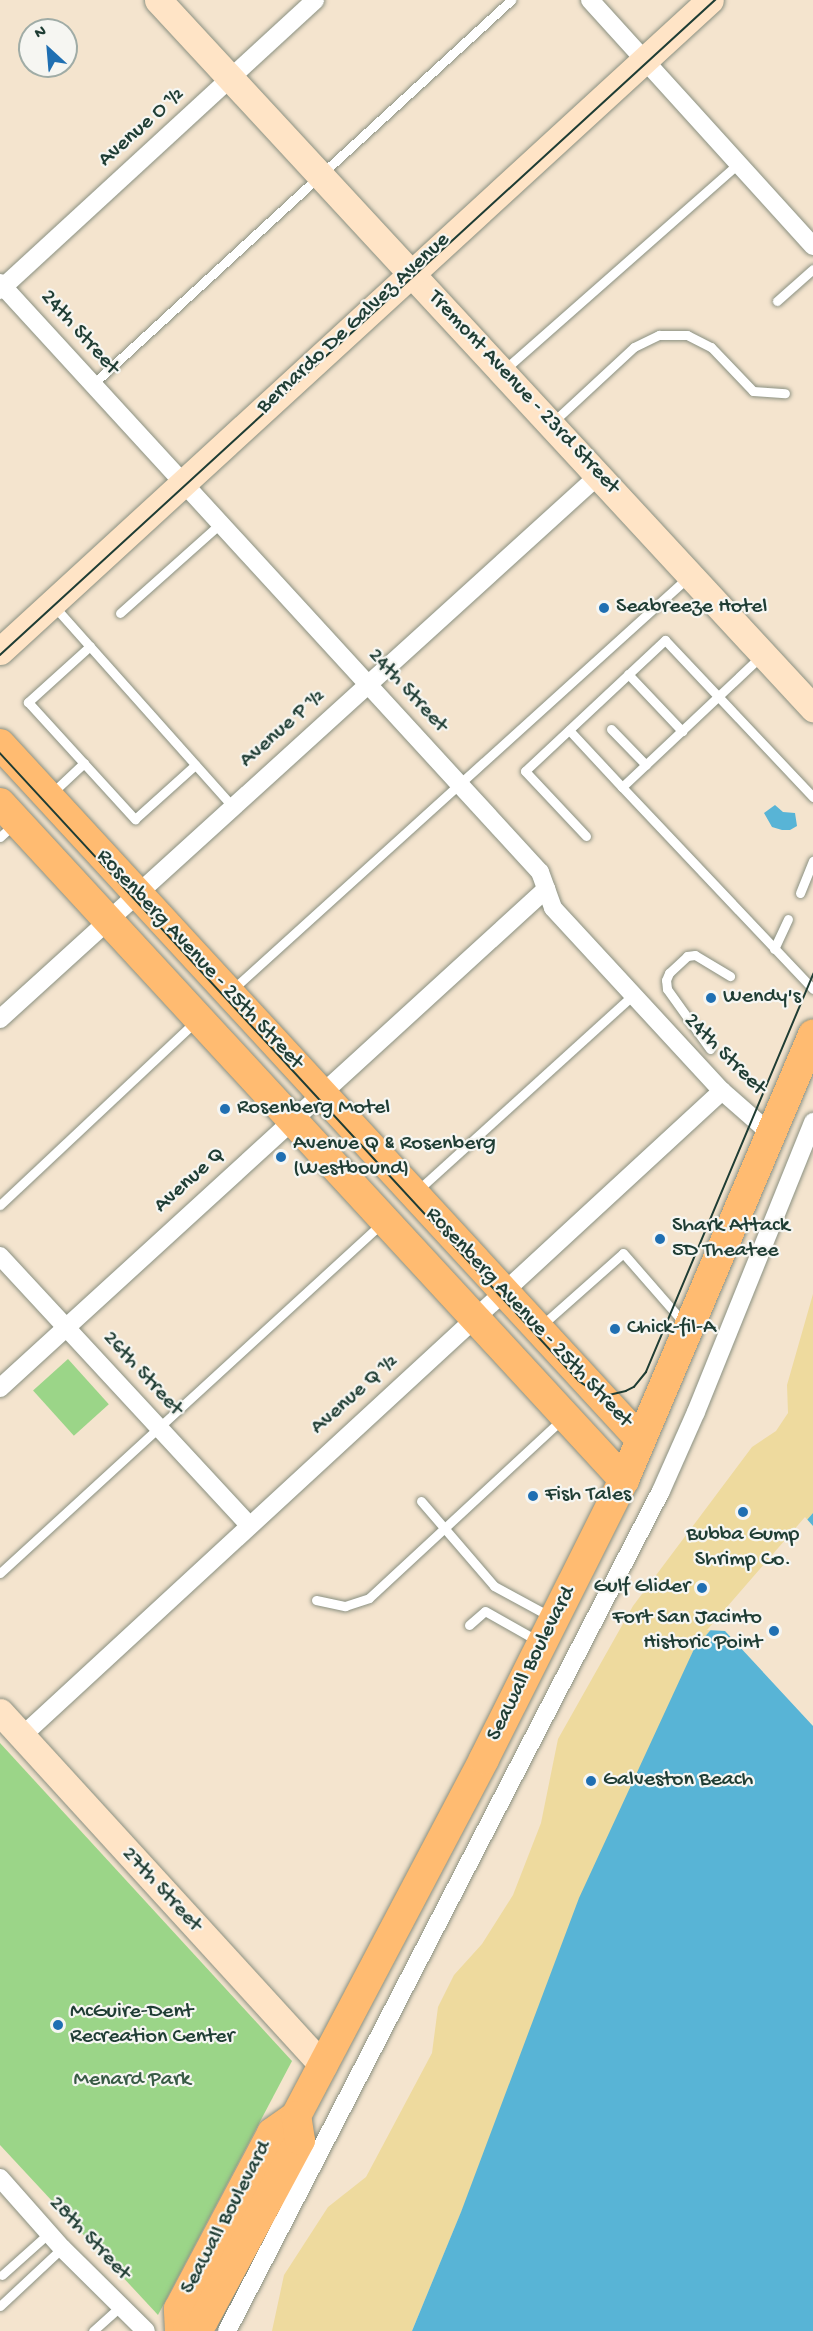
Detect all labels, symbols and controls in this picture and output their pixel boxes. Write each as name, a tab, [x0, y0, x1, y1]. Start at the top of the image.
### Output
north arrow	[18, 18, 78, 78]
text: N	[32, 22, 50, 44]
street label: Avenue O ½	[93, 82, 191, 174]
street label: Bernardo De Galvez Avenue	[252, 228, 456, 420]
street label: 24th Street	[34, 285, 124, 381]
street label: Tremont Avenue - 23rd Street	[421, 285, 625, 501]
place label: Seabreeze Hotel	[616, 595, 767, 621]
marker: Seabreeze Hotel	[597, 601, 611, 615]
street label: 24th Street	[361, 643, 453, 739]
street label: Avenue P ½	[235, 684, 331, 774]
street label: Rosenberg Avenue - 25th Street	[90, 844, 308, 1076]
place label: Wendy's	[723, 985, 801, 1011]
marker: Wendy's	[704, 991, 718, 1005]
street label: 24th Street	[677, 1008, 771, 1102]
place label: Rosenberg Motel	[237, 1096, 390, 1122]
marker: Rosenberg Motel	[218, 1102, 232, 1116]
place label: Avenue Q & Rosenberg (Westbound)	[293, 1131, 496, 1182]
street label: Avenue Q	[149, 1142, 231, 1220]
marker: Avenue Q & Rosenberg (Westbound)	[274, 1150, 288, 1164]
street label: Rosenberg Avenue - 25th Street	[419, 1202, 637, 1434]
place label: Shark Attack 5D Theatee	[672, 1213, 789, 1264]
marker: Shark Attack 5D Theatee	[653, 1232, 667, 1246]
place label: Chick-fil-A	[627, 1316, 716, 1342]
marker: Chick-fil-A	[608, 1322, 622, 1336]
street label: 26th Street	[96, 1326, 188, 1422]
street label: Avenue Q ½	[306, 1349, 404, 1441]
place label: Fish Tales	[545, 1483, 631, 1509]
marker: Fish Tales	[526, 1489, 540, 1503]
marker: Bubba Gump Shrimp Co.	[736, 1505, 750, 1519]
place label: Bubba Gump Shrimp Co.	[687, 1522, 799, 1574]
place label: Gulf Glider	[593, 1575, 690, 1601]
marker: Gulf Glider	[695, 1581, 709, 1595]
street label: Seawall Boulevard	[482, 1582, 582, 1746]
place label: Fort San Jacinto Historic Point	[612, 1605, 762, 1657]
marker: Fort San Jacinto Historic Point	[767, 1624, 781, 1638]
place label: Galveston Beach	[603, 1768, 753, 1794]
marker: Galveston Beach	[584, 1774, 598, 1788]
street label: 27th Street	[115, 1842, 207, 1938]
place label: McGuire-Dent Recreation Center	[70, 1999, 234, 2050]
marker: McGuire-Dent Recreation Center	[51, 2018, 65, 2032]
park label: Menard Park	[73, 2068, 191, 2094]
street label: Seawall Boulevard	[176, 2137, 278, 2299]
street label: 28th Street	[42, 2191, 136, 2287]

